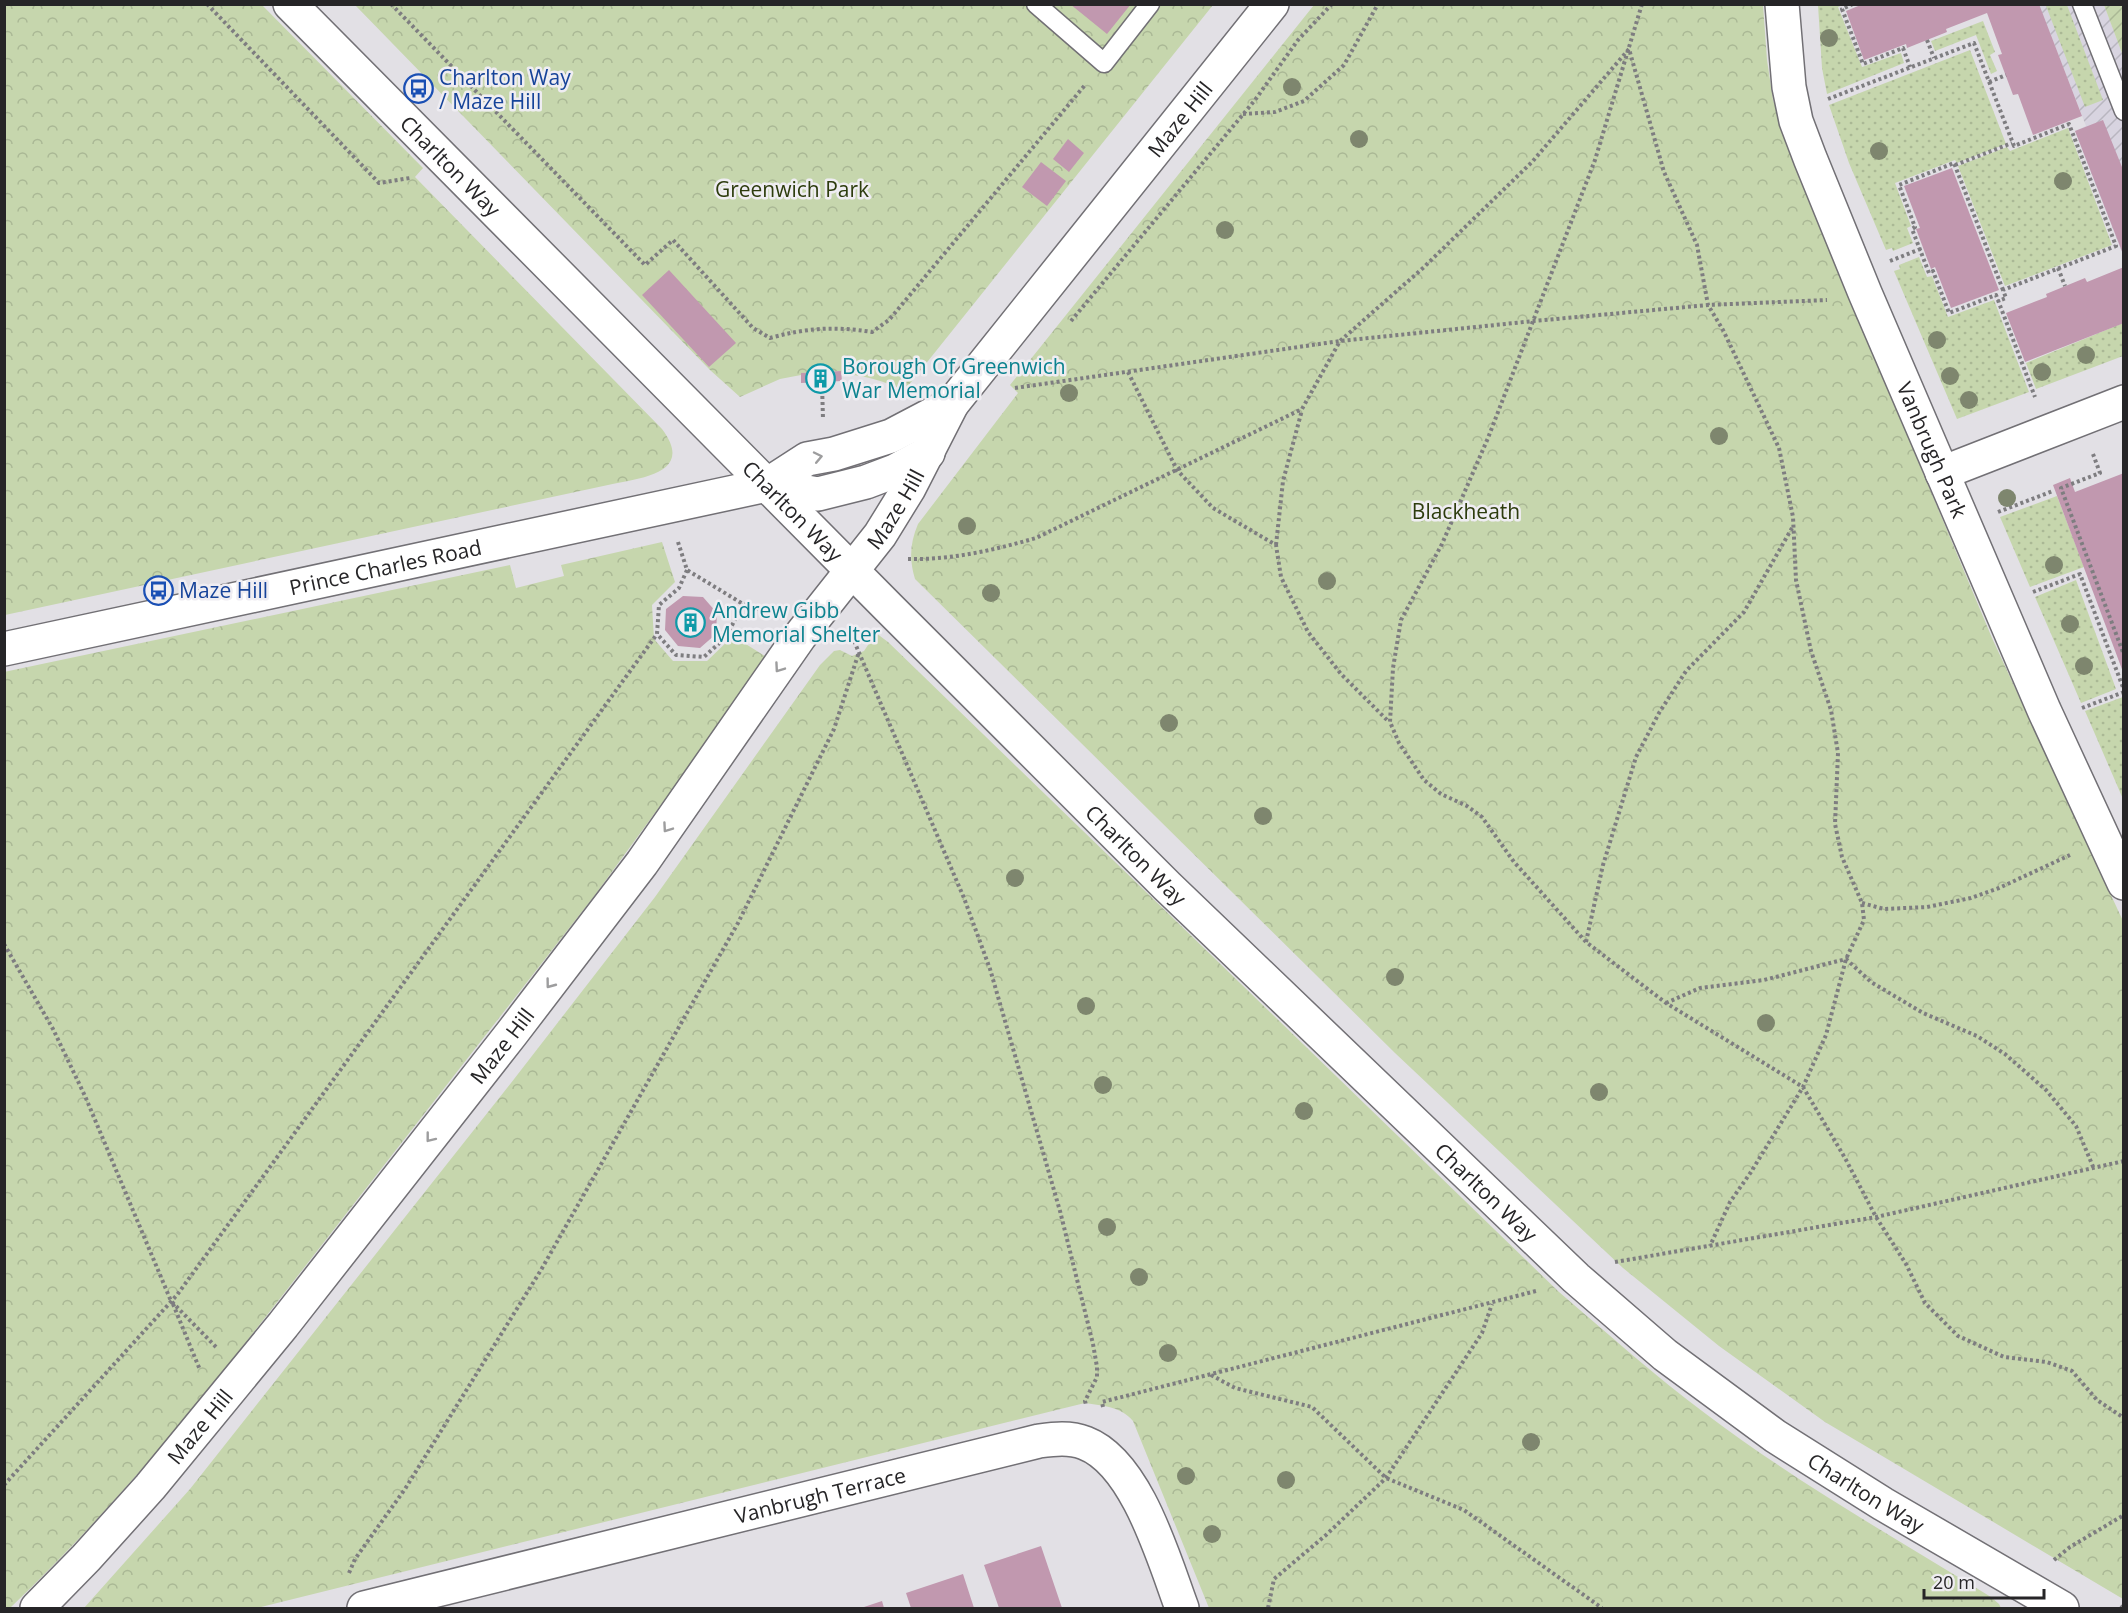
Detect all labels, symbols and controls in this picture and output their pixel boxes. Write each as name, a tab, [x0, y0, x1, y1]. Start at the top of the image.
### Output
place label: Charlton Way / Maze Hill	[439, 63, 571, 115]
bus stop icon: Charlton Way / Maze Hill	[402, 73, 434, 105]
street label: Maze Hill	[1141, 76, 1219, 163]
street label: Charlton Way	[394, 109, 507, 223]
park label: Greenwich Park	[715, 175, 869, 203]
place label: Borough Of Greenwich War Memorial	[842, 352, 1066, 404]
building icon: Borough Of Greenwich War Memorial	[805, 362, 837, 394]
street label: Vanbrugh Park	[1891, 378, 1974, 522]
one-way arrow	[812, 451, 822, 464]
street label: Charlton Way	[736, 454, 849, 568]
street label: Maze Hill	[860, 464, 930, 555]
park label: Blackheath	[1412, 497, 1520, 525]
street label: Prince Charles Road	[287, 533, 484, 601]
bus stop icon: Maze Hill	[142, 574, 174, 606]
place label: Maze Hill	[179, 576, 268, 604]
place label: Andrew Gibb Memorial Shelter	[712, 596, 881, 648]
building icon: Andrew Gibb Memorial Shelter	[675, 606, 707, 638]
one-way arrow	[774, 662, 786, 672]
street label: Charlton Way	[1080, 799, 1193, 912]
one-way arrow	[663, 821, 674, 832]
one-way arrow	[546, 977, 557, 988]
street label: Maze Hill	[463, 1002, 540, 1090]
one-way arrow	[427, 1131, 438, 1142]
street label: Charlton Way	[1429, 1136, 1544, 1248]
street label: Maze Hill	[161, 1383, 239, 1470]
street label: Charlton Way	[1803, 1446, 1930, 1539]
street label: Vanbrugh Terrace	[732, 1460, 909, 1530]
scale bar	[1924, 1562, 2044, 1600]
text: 20 m	[1933, 1570, 1975, 1594]

